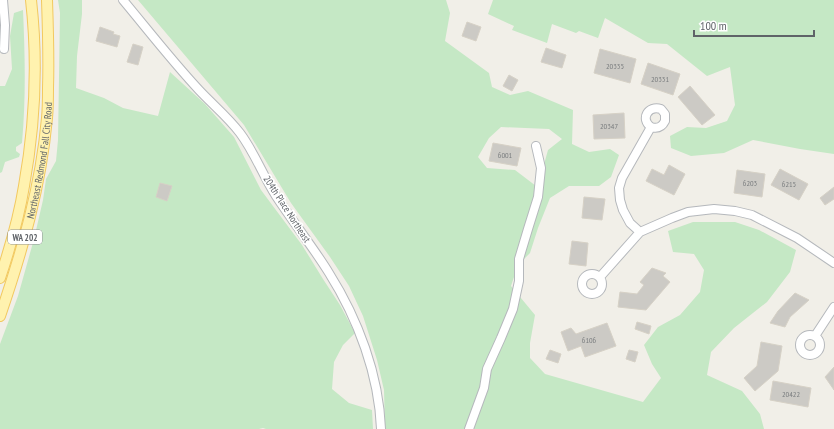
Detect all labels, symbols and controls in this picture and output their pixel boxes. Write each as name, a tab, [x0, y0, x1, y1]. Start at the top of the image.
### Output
scale bar	[694, 12, 814, 38]
text: 100 m	[700, 18, 727, 33]
house number: 20335	[606, 61, 624, 71]
house number: 20331	[651, 74, 669, 84]
street label: Northeast Redmond Fall City Road	[23, 102, 54, 220]
house number: 20347	[600, 121, 618, 131]
house number: 6001	[498, 150, 513, 160]
street label: 204th Place Northeast	[260, 173, 314, 245]
house number: 6203	[743, 178, 758, 188]
house number: 6215	[782, 179, 796, 189]
road number: WA 202	[8, 230, 42, 244]
house number: 6106	[582, 335, 597, 345]
house number: 20422	[782, 389, 800, 399]

